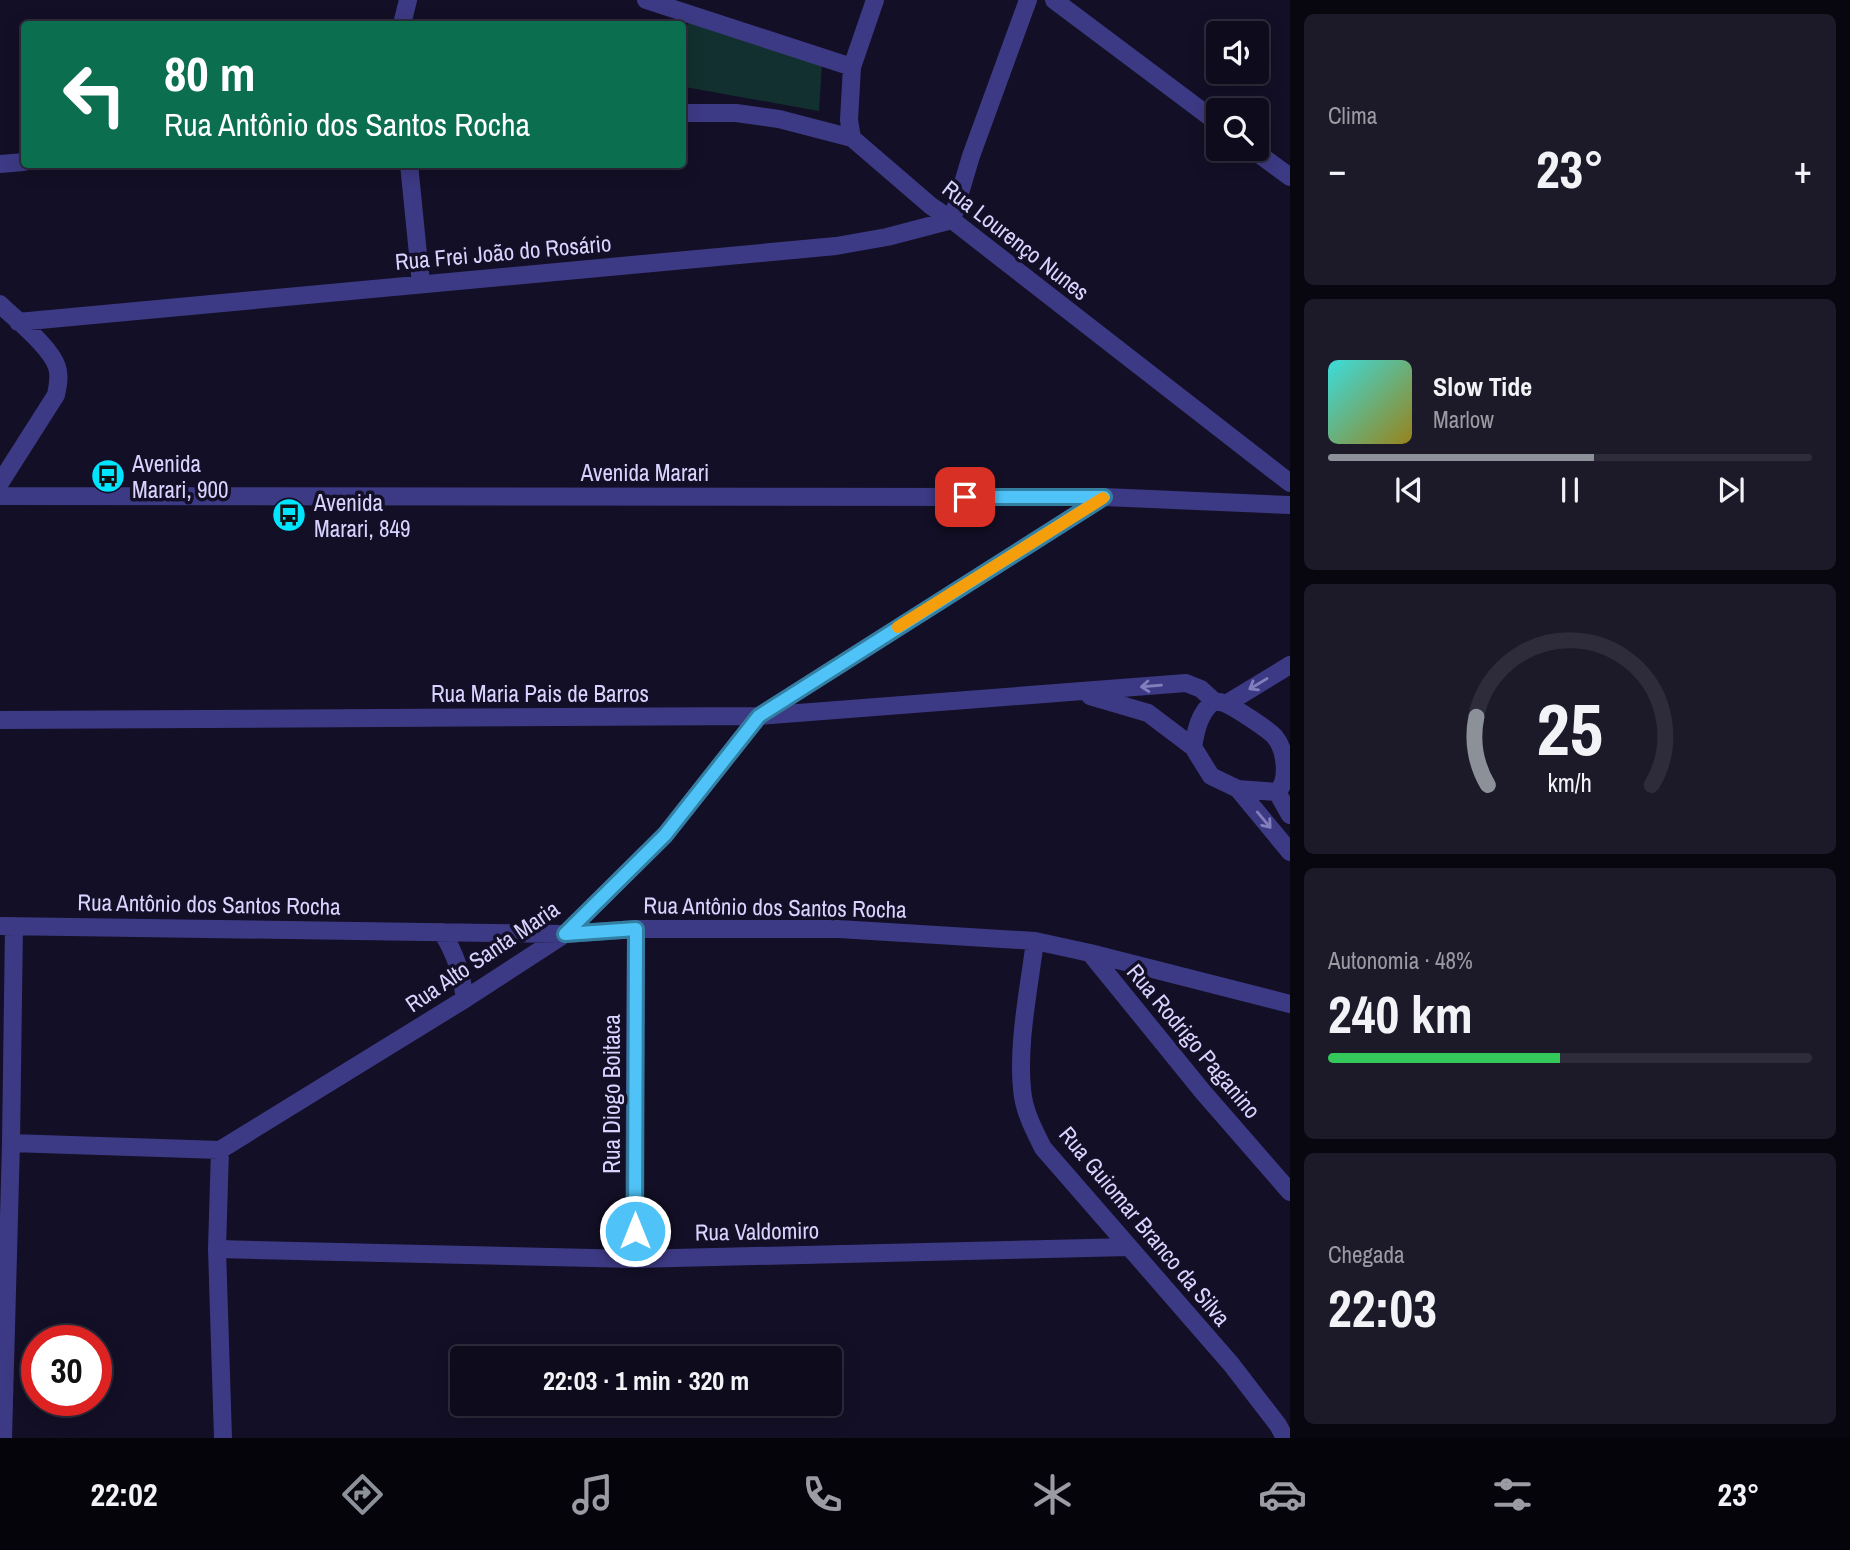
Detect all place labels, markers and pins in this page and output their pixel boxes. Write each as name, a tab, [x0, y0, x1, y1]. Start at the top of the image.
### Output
place label: Avenida Marari, 900	[131, 448, 228, 505]
bus stop icon: Avenida Marari, 900	[89, 457, 127, 495]
pin	[935, 467, 995, 527]
place label: Avenida Marari, 849	[313, 487, 410, 544]
bus stop icon: Avenida Marari, 849	[270, 496, 308, 534]

